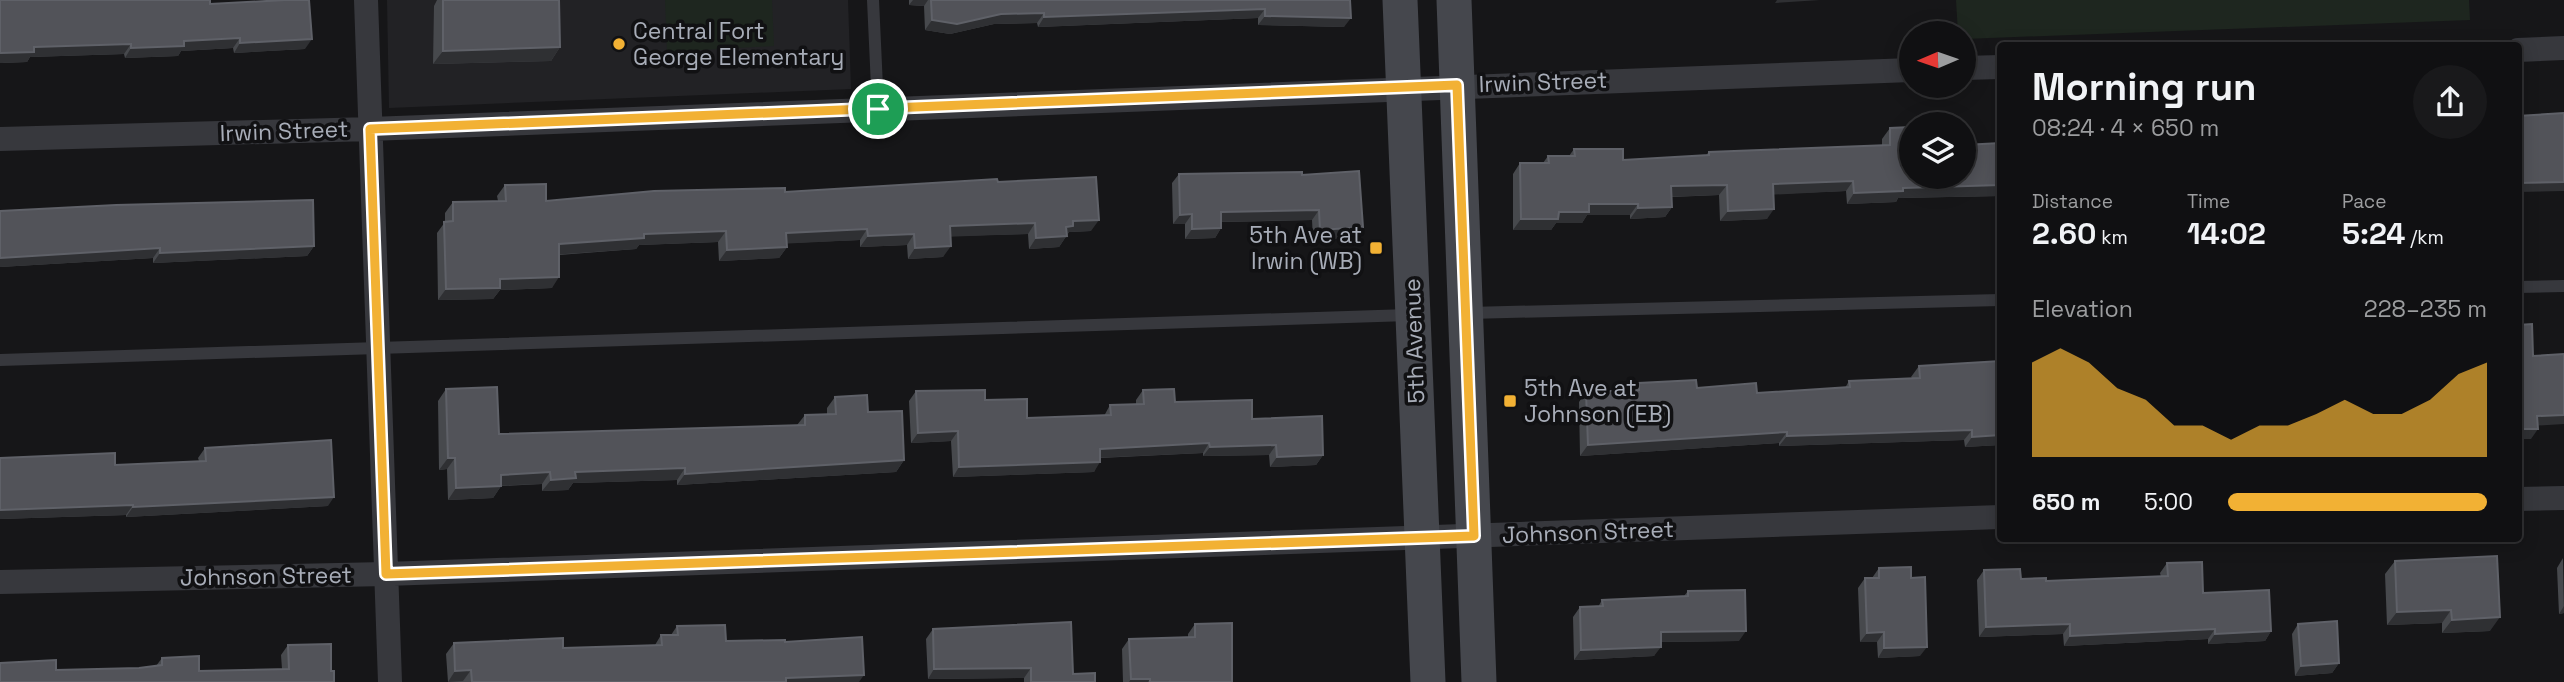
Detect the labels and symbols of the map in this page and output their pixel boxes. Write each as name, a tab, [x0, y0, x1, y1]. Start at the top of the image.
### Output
place label: Central Fort George Elementary	[633, 16, 844, 72]
north arrow	[1899, 21, 1976, 98]
marker: Central Fort George Elementary	[611, 36, 627, 52]
street label: Irwin Street	[1478, 65, 1608, 99]
pin	[848, 79, 908, 139]
street label: Irwin Street	[219, 114, 349, 148]
place label: 5th Ave at Irwin (WB)	[1249, 220, 1362, 276]
marker: 5th Ave at Irwin (WB)	[1368, 240, 1384, 256]
street label: 5th Avenue	[1397, 278, 1431, 404]
place label: 5th Ave at Johnson (EB)	[1524, 373, 1671, 429]
marker: 5th Ave at Johnson (EB)	[1502, 393, 1518, 409]
street label: Johnson Street	[1501, 514, 1675, 550]
street label: Johnson Street	[180, 560, 352, 592]

